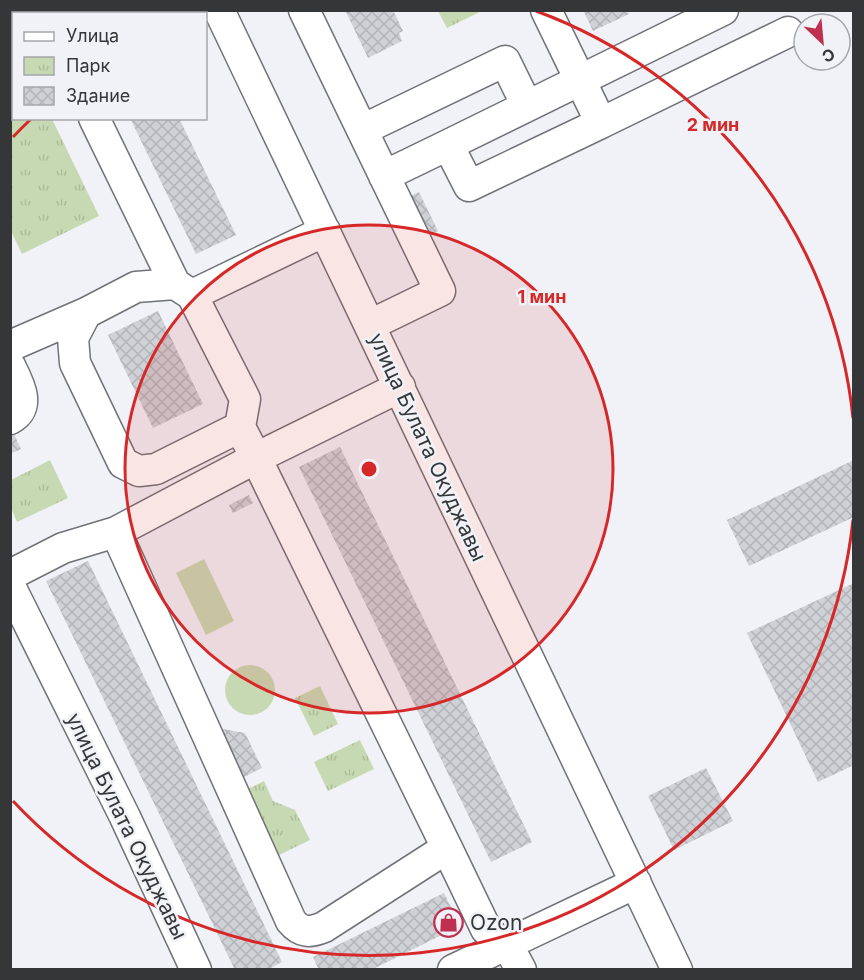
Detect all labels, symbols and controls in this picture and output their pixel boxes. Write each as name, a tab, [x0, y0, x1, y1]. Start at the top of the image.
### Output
legend	[12, 12, 207, 120]
north arrow	[792, 12, 852, 72]
text: Улица	[66, 25, 119, 46]
text: С	[819, 44, 838, 67]
text: Парк	[66, 55, 111, 76]
text: Здание	[66, 85, 130, 106]
text: 2 мин	[687, 114, 739, 135]
text: 1 мин	[517, 286, 567, 307]
street label: улица Булата Окуджавы	[364, 329, 492, 565]
centre of rings	[359, 459, 379, 479]
street label: улица Булата Окуджавы	[61, 709, 193, 943]
shop icon: Ozon	[433, 906, 465, 938]
place label: Ozon	[470, 910, 522, 935]

